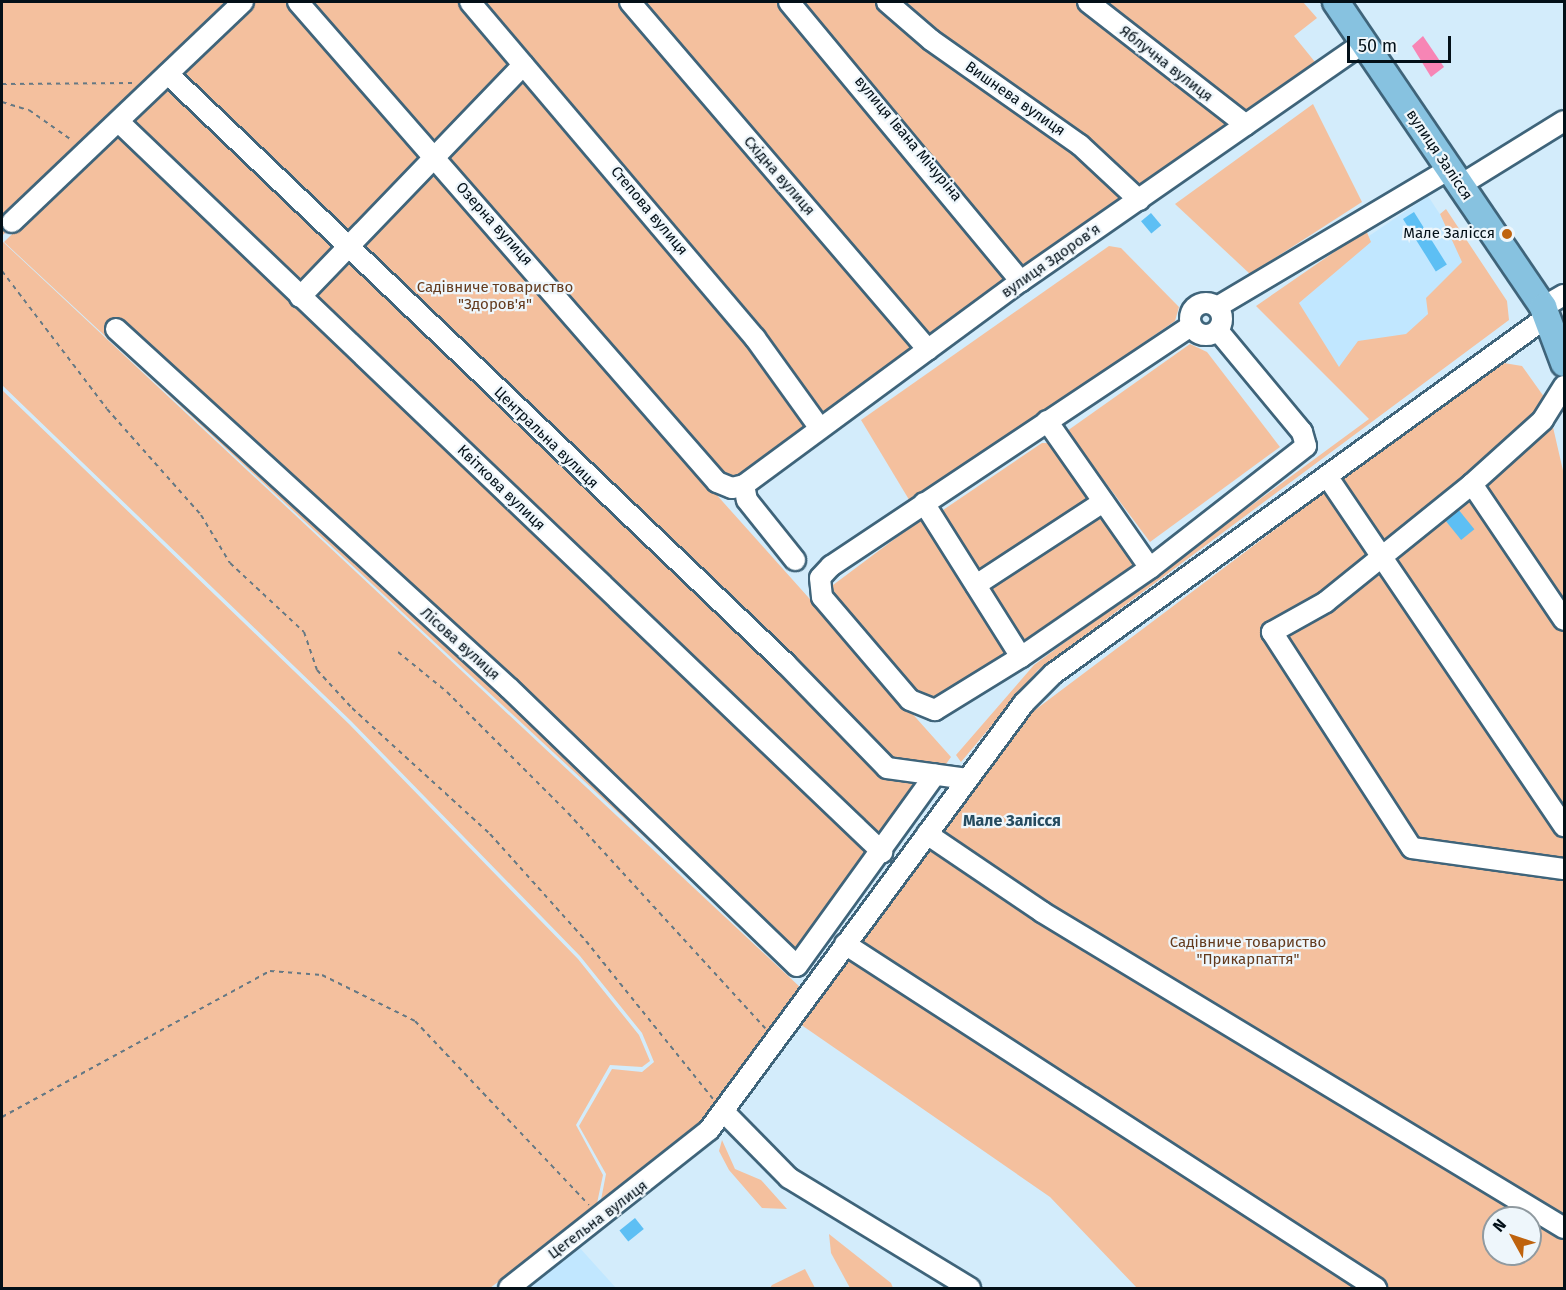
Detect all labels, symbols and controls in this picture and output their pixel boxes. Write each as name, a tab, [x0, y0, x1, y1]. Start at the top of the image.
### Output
street label: Яблучна вулиця	[1116, 22, 1216, 106]
scale bar	[1350, 24, 1454, 62]
text: 50 m	[1358, 35, 1397, 57]
street label: Вишнева вулиця	[962, 58, 1068, 140]
street label: вулиця Івана Мічуріна	[850, 73, 966, 205]
street label: вулиця Залісся	[1402, 106, 1476, 204]
street label: Східна вулиця	[740, 133, 818, 219]
street label: Степова вулиця	[607, 163, 691, 259]
street label: Озерна вулиця	[452, 179, 536, 269]
street label: вулиця Здоровʼя	[998, 220, 1104, 302]
place label: Мале Залісся	[1403, 225, 1495, 243]
marker: Мале Залісся	[1500, 227, 1514, 241]
park label: Садівниче товариство "Здоров'я"	[417, 278, 573, 313]
street label: Центральна вулиця	[490, 383, 602, 493]
street label: Квіткова вулиця	[453, 441, 549, 535]
street label: Лісова вулиця	[417, 604, 503, 684]
district label: Мале Залісся	[963, 811, 1061, 831]
park label: Садівниче товариство "Прикарпаття"	[1170, 933, 1326, 968]
street label: Цегельна вулиця	[545, 1177, 651, 1263]
north arrow	[1482, 1206, 1542, 1266]
text: N	[1489, 1215, 1510, 1236]

